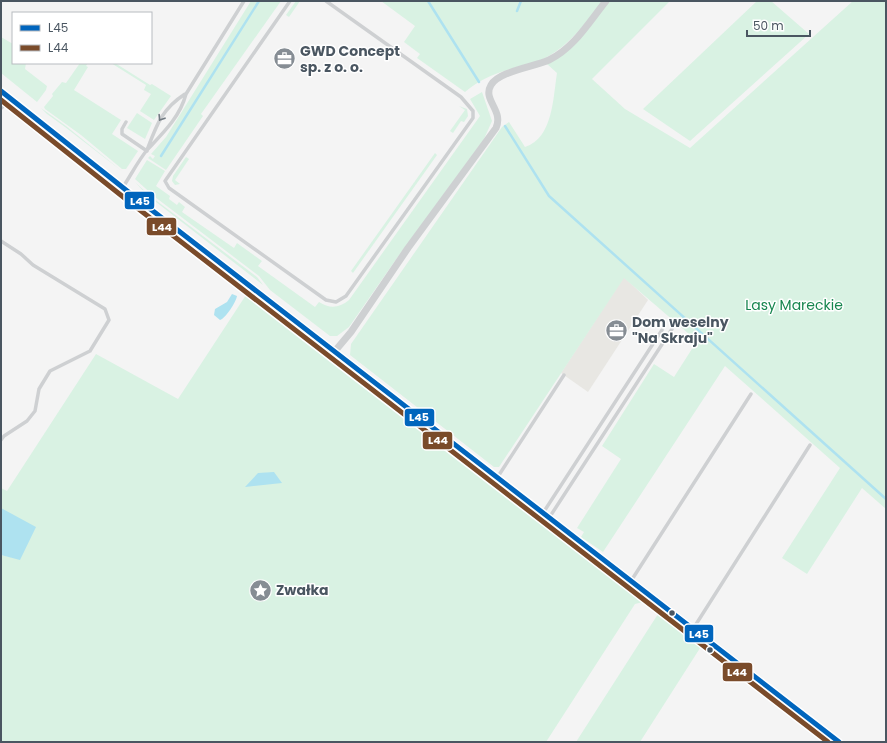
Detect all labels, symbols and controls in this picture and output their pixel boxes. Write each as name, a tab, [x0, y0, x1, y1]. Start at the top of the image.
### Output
legend	[12, 12, 152, 64]
scale bar	[747, 12, 810, 38]
text: 50 m	[753, 17, 784, 34]
text: L45	[48, 19, 68, 36]
text: L44	[48, 39, 69, 56]
place label: GWD Concept sp. z o. o.	[300, 41, 400, 77]
office icon: GWD Concept sp. z o. o.	[271, 46, 297, 72]
one-way arrow	[158, 114, 166, 121]
line badge: L45	[124, 191, 155, 210]
text: L45	[130, 193, 150, 209]
line badge: L44	[146, 217, 177, 236]
text: L44	[152, 219, 173, 235]
park label: Lasy Mareckie	[745, 295, 843, 315]
place label: Dom weselny "Na Skraju"	[632, 312, 729, 348]
office icon: Dom weselny "Na Skraju"	[603, 317, 629, 343]
line badge: L45	[404, 408, 435, 427]
text: L45	[409, 409, 429, 425]
line badge: L44	[422, 431, 453, 450]
text: L44	[428, 432, 449, 448]
place icon: Zwałka	[248, 577, 274, 603]
place label: Zwałka	[276, 580, 329, 600]
unlabelled marker	[667, 608, 677, 618]
line badge: L45	[684, 624, 714, 643]
text: L45	[689, 626, 709, 642]
unlabelled marker	[705, 645, 715, 655]
line badge: L44	[722, 662, 753, 682]
text: L44	[727, 664, 748, 680]

